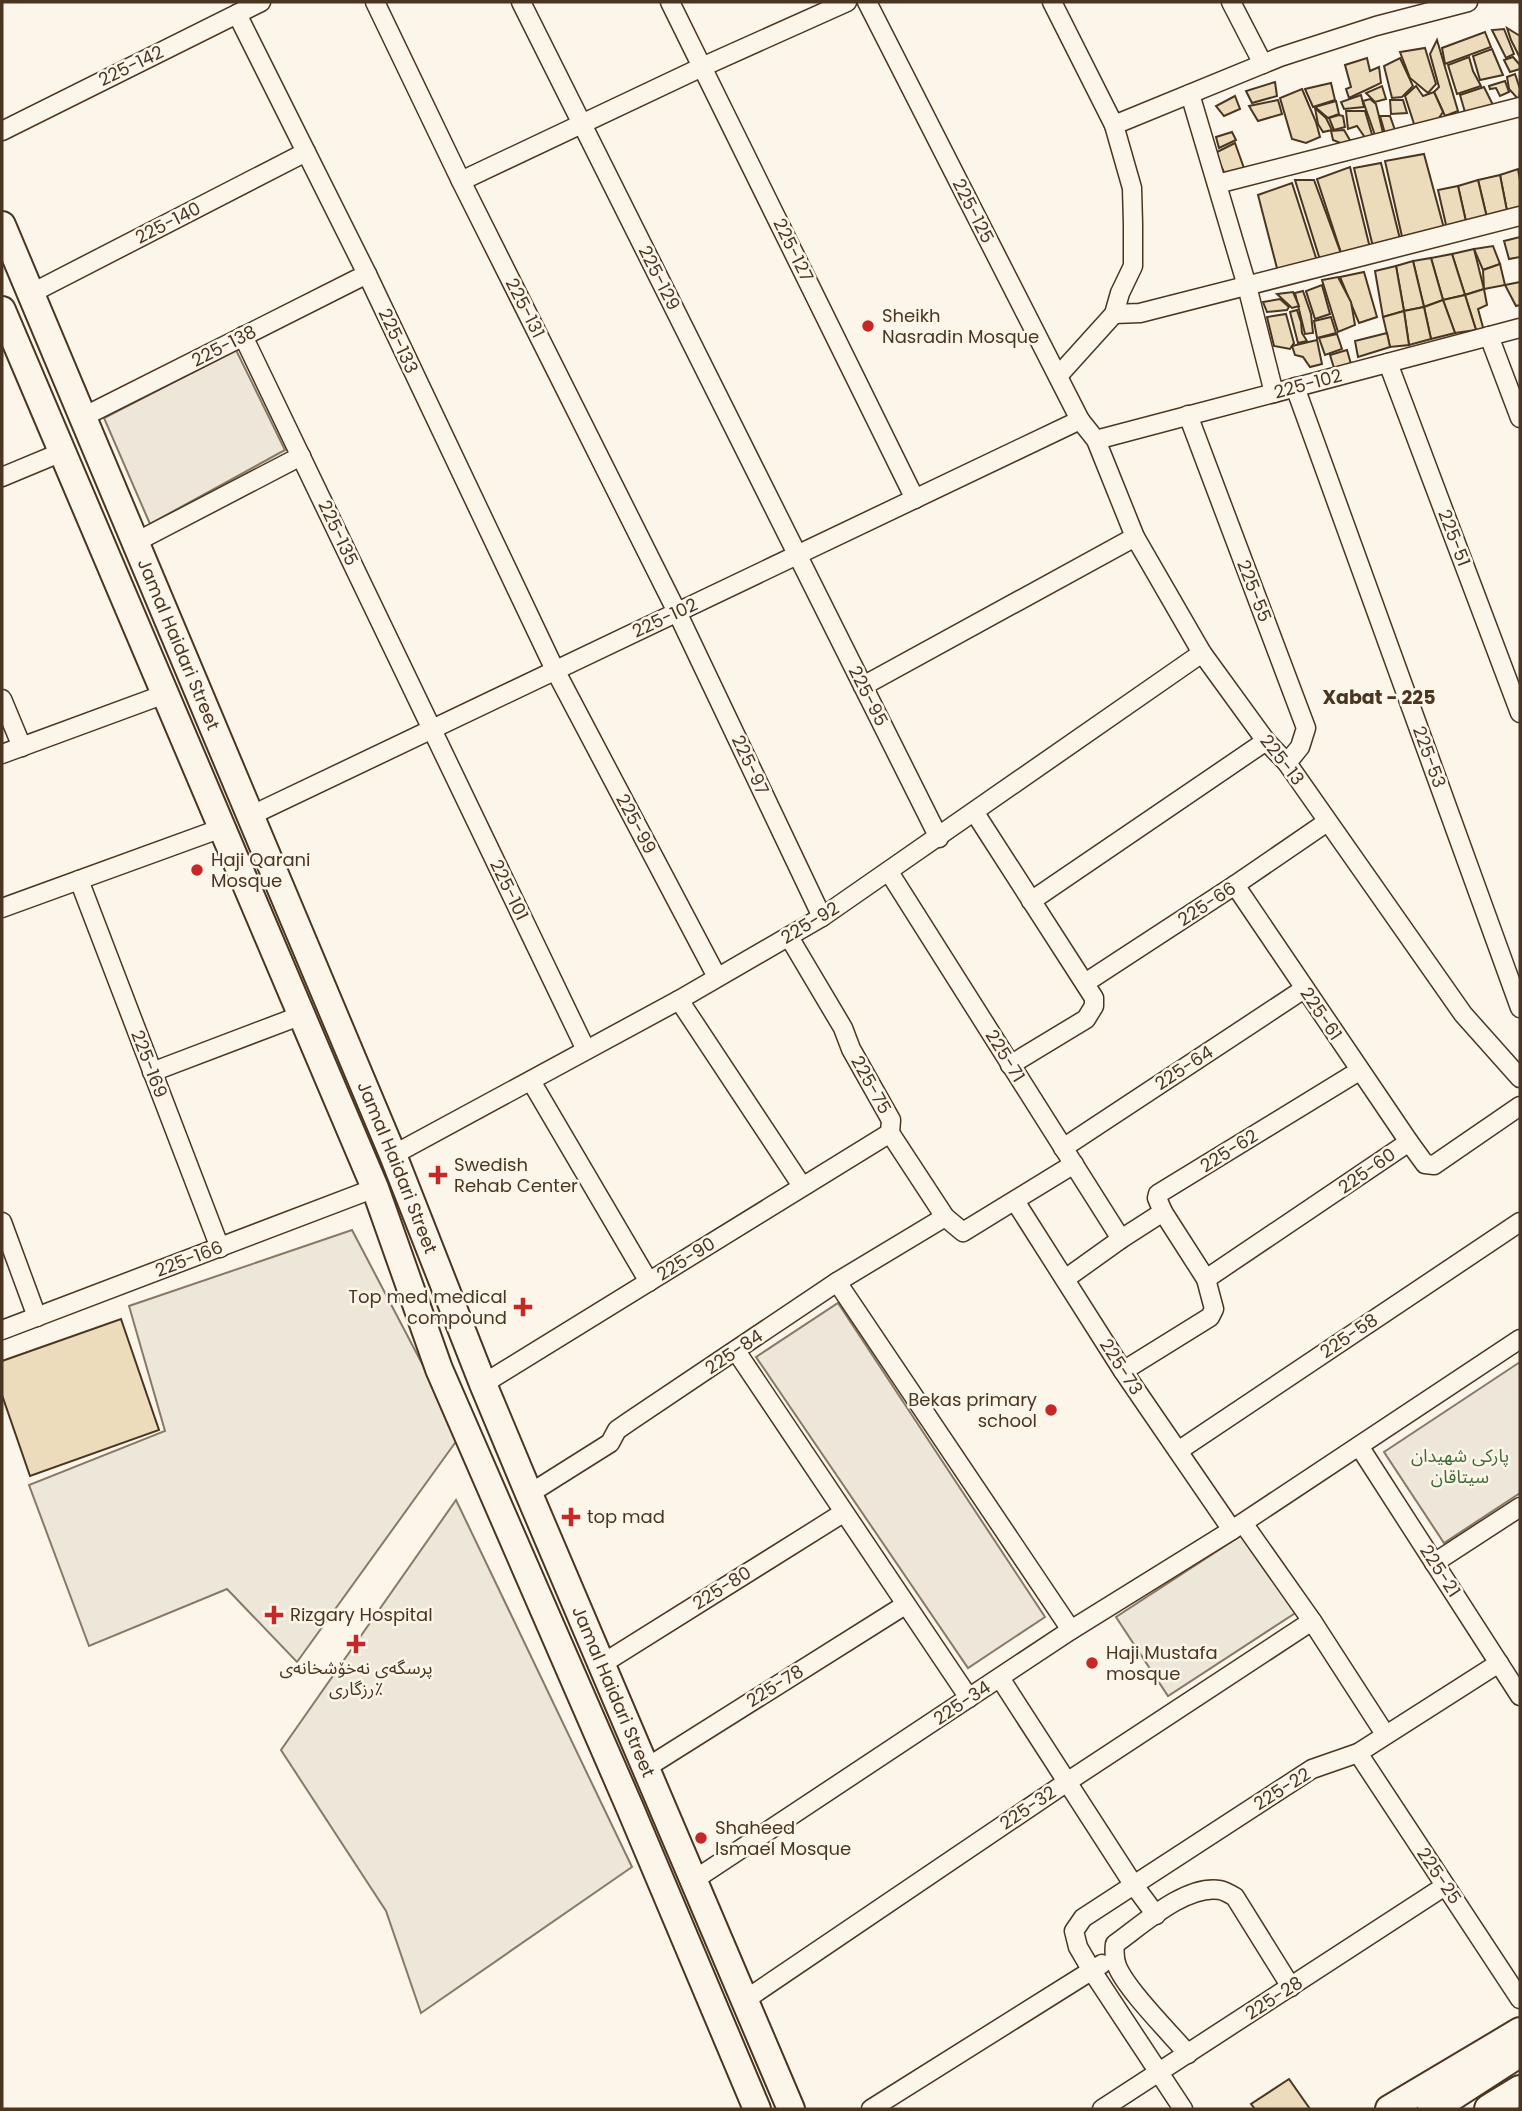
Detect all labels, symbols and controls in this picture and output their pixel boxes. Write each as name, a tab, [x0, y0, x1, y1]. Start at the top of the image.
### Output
street label: 225-142	[94, 39, 167, 92]
street label: 225-125	[947, 174, 1000, 247]
street label: 225-140	[131, 195, 205, 250]
street label: 225-127	[767, 214, 820, 286]
street label: 225-129	[633, 241, 686, 314]
street label: 225-131	[500, 274, 551, 342]
place label: Sheikh Nasradin Mosque	[882, 303, 1039, 349]
street label: 225-133	[373, 304, 424, 377]
marker: Sheikh Nasradin Mosque	[860, 318, 876, 334]
street label: 225-138	[187, 319, 260, 373]
street label: 225-102	[1271, 362, 1345, 405]
street label: 225-135	[312, 496, 364, 570]
street label: 225-51	[1432, 506, 1477, 570]
street label: Jamal Haidari Street	[132, 555, 226, 734]
street label: 225-55	[1231, 556, 1278, 625]
street label: 225-102	[628, 592, 701, 644]
street label: 225-95	[843, 661, 894, 730]
district label: Xabat - 225	[1322, 684, 1436, 711]
street label: 225-53	[1407, 723, 1452, 791]
street label: 225-13	[1255, 729, 1310, 790]
street label: 225-97	[726, 731, 775, 799]
street label: 225-99	[610, 789, 663, 858]
place label: Haji Qarani Mosque	[211, 847, 311, 893]
street label: 225-101	[484, 855, 535, 924]
marker: Haji Qarani Mosque	[189, 862, 205, 878]
street label: 225-66	[1173, 875, 1241, 932]
street label: 225-92	[776, 895, 843, 950]
street label: 225-61	[1295, 982, 1348, 1045]
street label: 225-71	[980, 1025, 1031, 1087]
street label: 225-169	[125, 1026, 174, 1101]
street label: 225-64	[1150, 1039, 1218, 1096]
street label: 225-75	[845, 1051, 898, 1118]
street label: Jamal Haidari Street	[351, 1077, 444, 1257]
street label: 225-62	[1195, 1123, 1262, 1178]
street label: 225-60	[1333, 1142, 1400, 1199]
place label: Swedish Rehab Center	[454, 1152, 578, 1198]
marker: Swedish Rehab Center	[428, 1165, 448, 1185]
street label: 225-90	[652, 1231, 720, 1286]
street label: 225-166	[151, 1234, 226, 1283]
place label: Top med medical compound	[348, 1284, 507, 1330]
marker: Top med medical compound	[513, 1297, 533, 1317]
street label: 225-58	[1315, 1307, 1382, 1364]
street label: 225-84	[700, 1323, 767, 1380]
street label: 225-73	[1094, 1334, 1149, 1400]
place label: Bekas primary school	[908, 1387, 1037, 1433]
marker: Bekas primary school	[1043, 1402, 1059, 1418]
park label: پارکی شهیدان سیتاقان	[1411, 1443, 1509, 1489]
place label: top mad	[587, 1504, 665, 1529]
marker: top mad	[561, 1507, 581, 1527]
street label: 225-21	[1414, 1540, 1467, 1602]
street label: 225-80	[688, 1560, 756, 1615]
place label: Rizgary Hospital	[290, 1602, 433, 1627]
street label: Jamal Haidari Street	[566, 1602, 661, 1781]
marker: Rizgary Hospital	[264, 1605, 284, 1625]
marker: پرسگەی نەخۆشخانەی رزگاری٪	[346, 1634, 366, 1654]
place label: Haji Mustafa mosque	[1106, 1640, 1218, 1686]
place label: پرسگەی نەخۆشخانەی رزگاری٪	[279, 1655, 433, 1701]
marker: Haji Mustafa mosque	[1084, 1655, 1100, 1671]
street label: 225-78	[741, 1658, 808, 1713]
street label: 225-34	[928, 1674, 995, 1731]
street label: 225-22	[1249, 1761, 1315, 1816]
street label: 225-32	[995, 1780, 1061, 1836]
place label: Shaheed Ismael Mosque	[715, 1815, 851, 1861]
marker: Shaheed Ismael Mosque	[693, 1830, 709, 1846]
street label: 225-25	[1411, 1842, 1468, 1909]
street label: 225-28	[1240, 1970, 1307, 2025]

